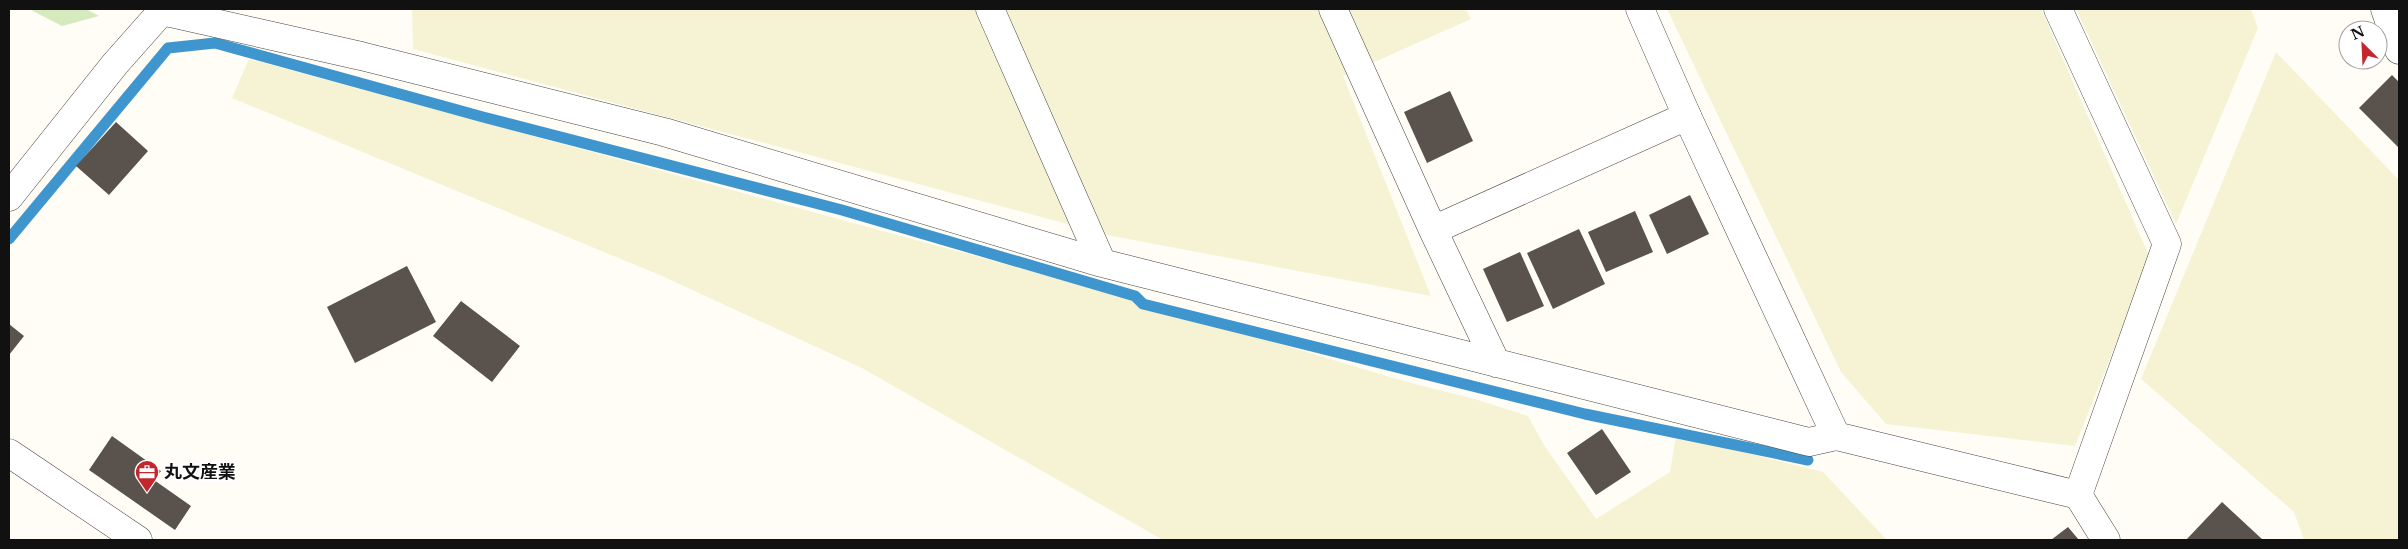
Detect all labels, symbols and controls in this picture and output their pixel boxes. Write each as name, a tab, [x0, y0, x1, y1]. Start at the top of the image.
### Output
north arrow	[2338, 20, 2388, 70]
text: N	[2348, 22, 2367, 44]
office icon: 丸文産業	[134, 459, 160, 493]
place label: 丸文産業	[164, 461, 236, 483]

